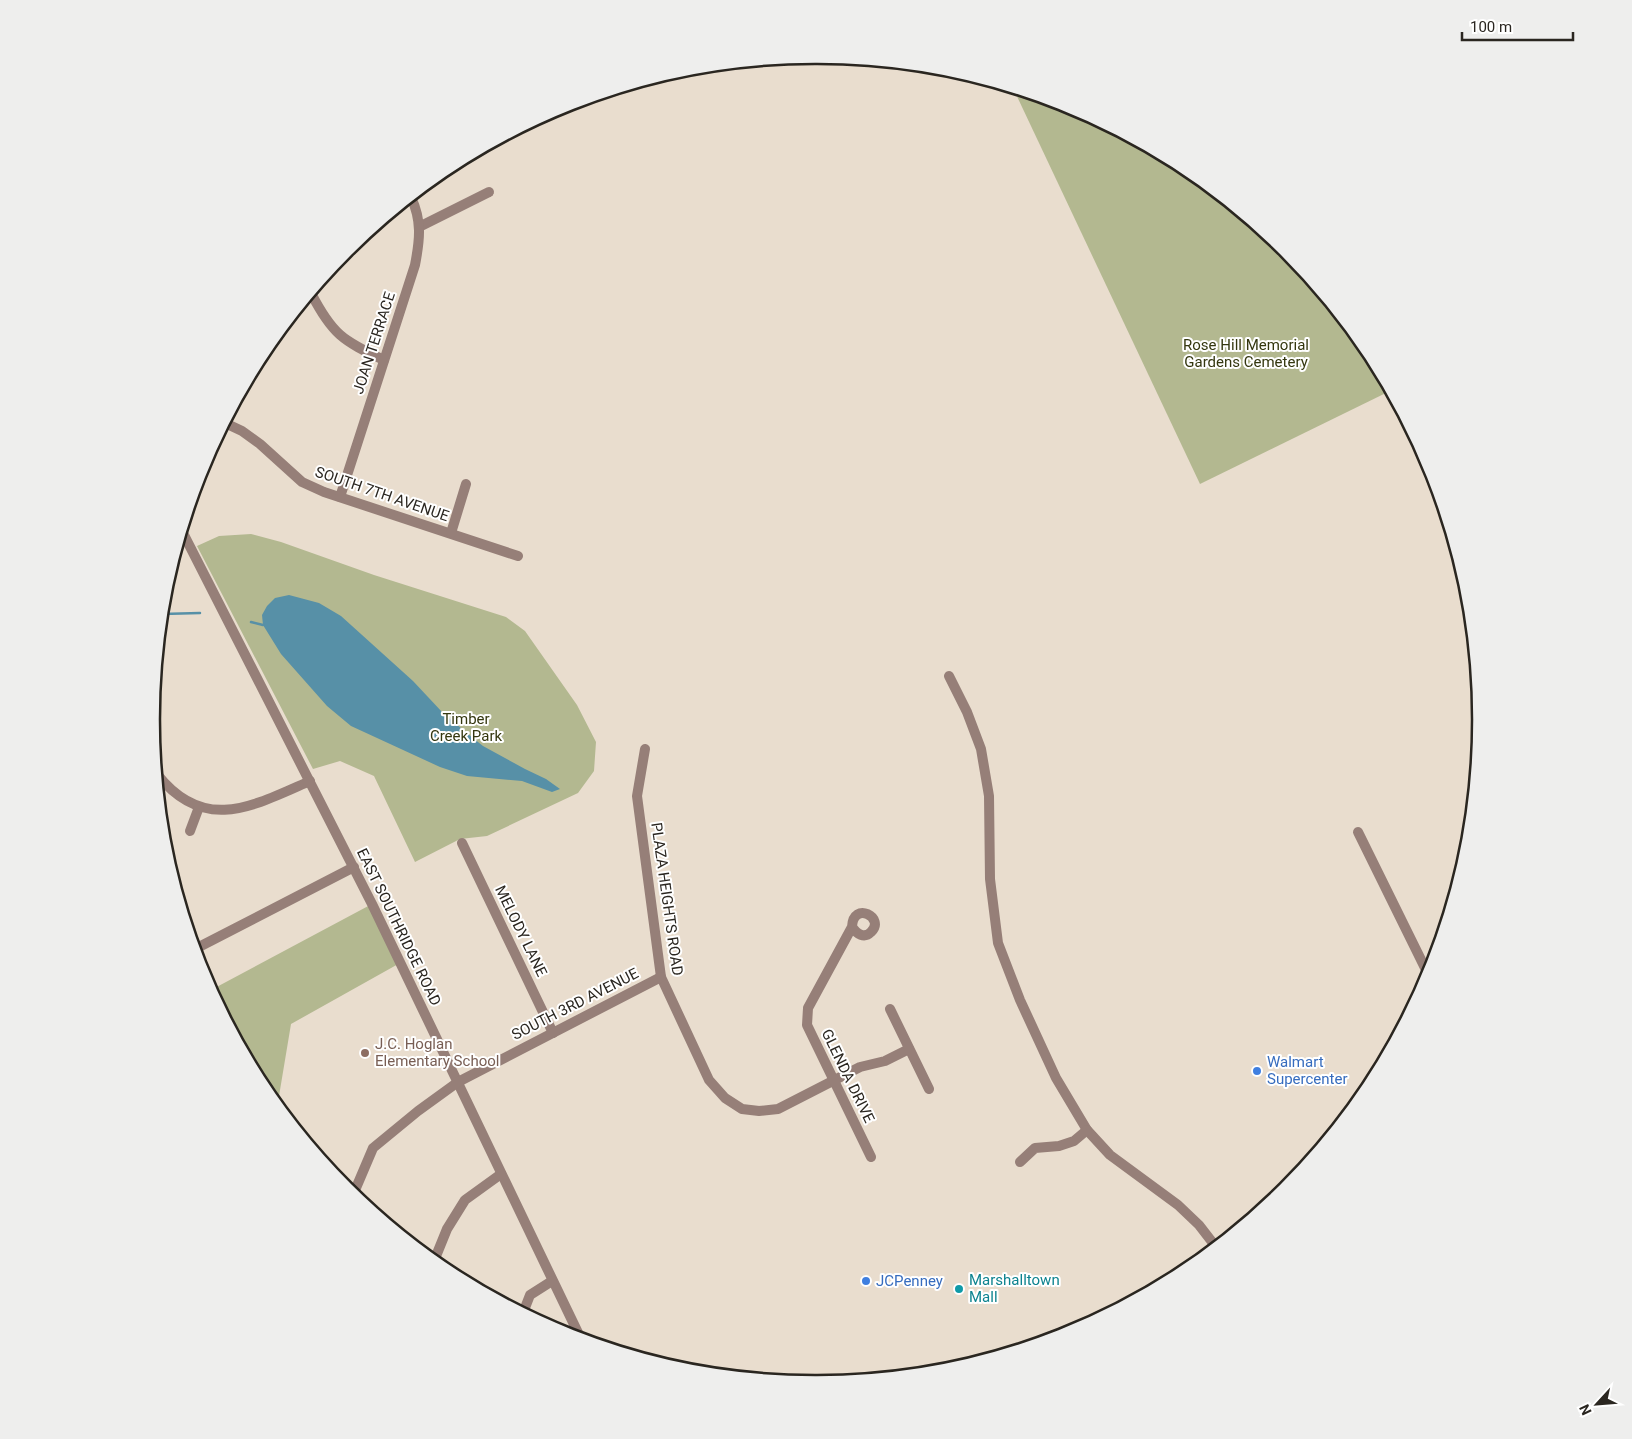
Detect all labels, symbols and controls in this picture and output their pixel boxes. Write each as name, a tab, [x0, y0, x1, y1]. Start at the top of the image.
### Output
scale bar	[1462, 10, 1573, 42]
text: 100 m	[1470, 18, 1512, 36]
street label: JOAN TERRACE	[349, 289, 399, 396]
park label: Rose Hill Memorial Gardens Cemetery	[1183, 336, 1309, 371]
street label: SOUTH 7TH AVENUE	[313, 463, 452, 526]
park label: Timber Creek Park	[430, 710, 502, 745]
street label: PLAZA HEIGHTS ROAD	[647, 821, 687, 977]
street label: EAST SOUTHRIDGE ROAD	[353, 845, 445, 1009]
street label: MELODY LANE	[491, 883, 551, 980]
street label: SOUTH 3RD AVENUE	[509, 964, 642, 1044]
street label: GLENDA DRIVE	[818, 1026, 879, 1126]
place label: J.C. Hoglan Elementary School	[375, 1035, 499, 1070]
marker: J.C. Hoglan Elementary School	[359, 1047, 371, 1059]
place label: Walmart Supercenter	[1267, 1053, 1348, 1088]
marker: Walmart Supercenter	[1251, 1065, 1263, 1077]
place label: Marshalltown Mall	[969, 1271, 1060, 1306]
place label: JCPenney	[876, 1272, 943, 1290]
marker: JCPenney	[860, 1275, 872, 1287]
marker: Marshalltown Mall	[953, 1283, 965, 1295]
north arrow	[1572, 1379, 1622, 1429]
text: N	[1576, 1402, 1595, 1418]

